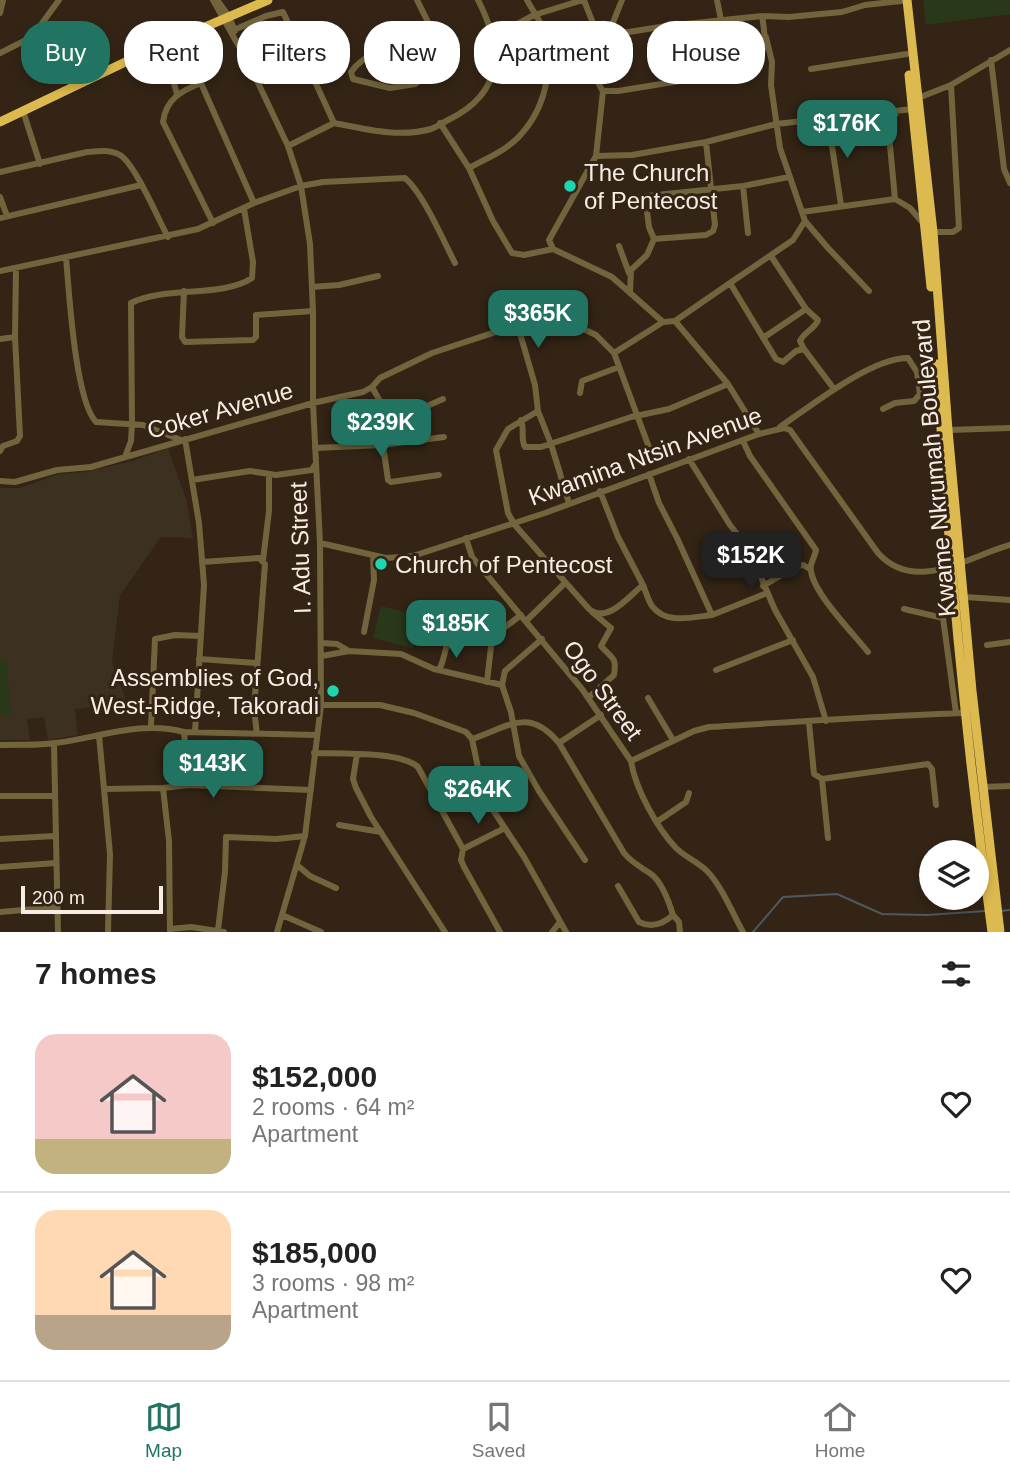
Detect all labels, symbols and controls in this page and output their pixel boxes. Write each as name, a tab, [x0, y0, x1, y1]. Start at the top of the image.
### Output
chip: Buy	[21, 21, 110, 84]
chip: Rent	[124, 21, 223, 84]
chip: Filters	[237, 21, 350, 84]
chip: New	[364, 21, 460, 84]
chip: Apartment	[474, 21, 633, 84]
chip: House	[647, 21, 765, 84]
pin: $176K	[798, 100, 896, 160]
text: $176K	[813, 110, 881, 136]
place label: The Church of Pentecost	[584, 159, 718, 214]
marker: The Church of Pentecost	[562, 178, 578, 194]
pin: $365K	[489, 290, 587, 350]
text: $365K	[504, 300, 572, 326]
street label: Kwame Nkrumah Boulevard	[908, 318, 960, 618]
street label: Coker Avenue	[144, 376, 296, 444]
pin: $239K	[332, 400, 430, 459]
street label: Kwamina Ntsin Avenue	[525, 401, 765, 511]
text: $239K	[347, 409, 415, 435]
street label: I. Adu Street	[284, 481, 316, 614]
pin: $152K	[702, 532, 800, 592]
text: $152K	[717, 542, 785, 568]
place label: Church of Pentecost	[395, 551, 613, 578]
marker: Church of Pentecost	[373, 556, 389, 572]
pin: $185K	[407, 600, 505, 660]
text: $185K	[422, 610, 490, 636]
street label: Ogo Street	[558, 635, 648, 745]
place label: Assemblies of God, West-Ridge, Takoradi	[90, 664, 319, 719]
marker: Assemblies of God, West-Ridge, Takoradi	[325, 683, 341, 699]
pin: $143K	[164, 740, 262, 800]
text: $143K	[179, 750, 247, 776]
pin: $264K	[429, 766, 527, 826]
text: $264K	[444, 776, 512, 802]
map controls	[919, 840, 989, 910]
button: layers	[919, 840, 989, 910]
scale bar	[21, 883, 163, 915]
text: 200 m	[32, 887, 85, 908]
icon: filters	[937, 955, 975, 993]
text: 7 homes	[35, 957, 157, 990]
text: $152,000	[252, 1060, 377, 1093]
icon: home	[91, 1062, 175, 1146]
icon: heart	[937, 1085, 975, 1123]
text: 2 rooms · 64 m²	[252, 1094, 414, 1120]
text: Apartment	[252, 1121, 358, 1147]
text: $185,000	[252, 1236, 377, 1269]
icon: home	[91, 1238, 175, 1322]
icon: heart	[937, 1261, 975, 1299]
text: 3 rooms · 98 m²	[252, 1270, 414, 1296]
text: Apartment	[252, 1297, 358, 1323]
tab: Map	[145, 1398, 183, 1462]
tab: Saved	[472, 1398, 526, 1462]
tab: Home	[815, 1398, 865, 1462]

